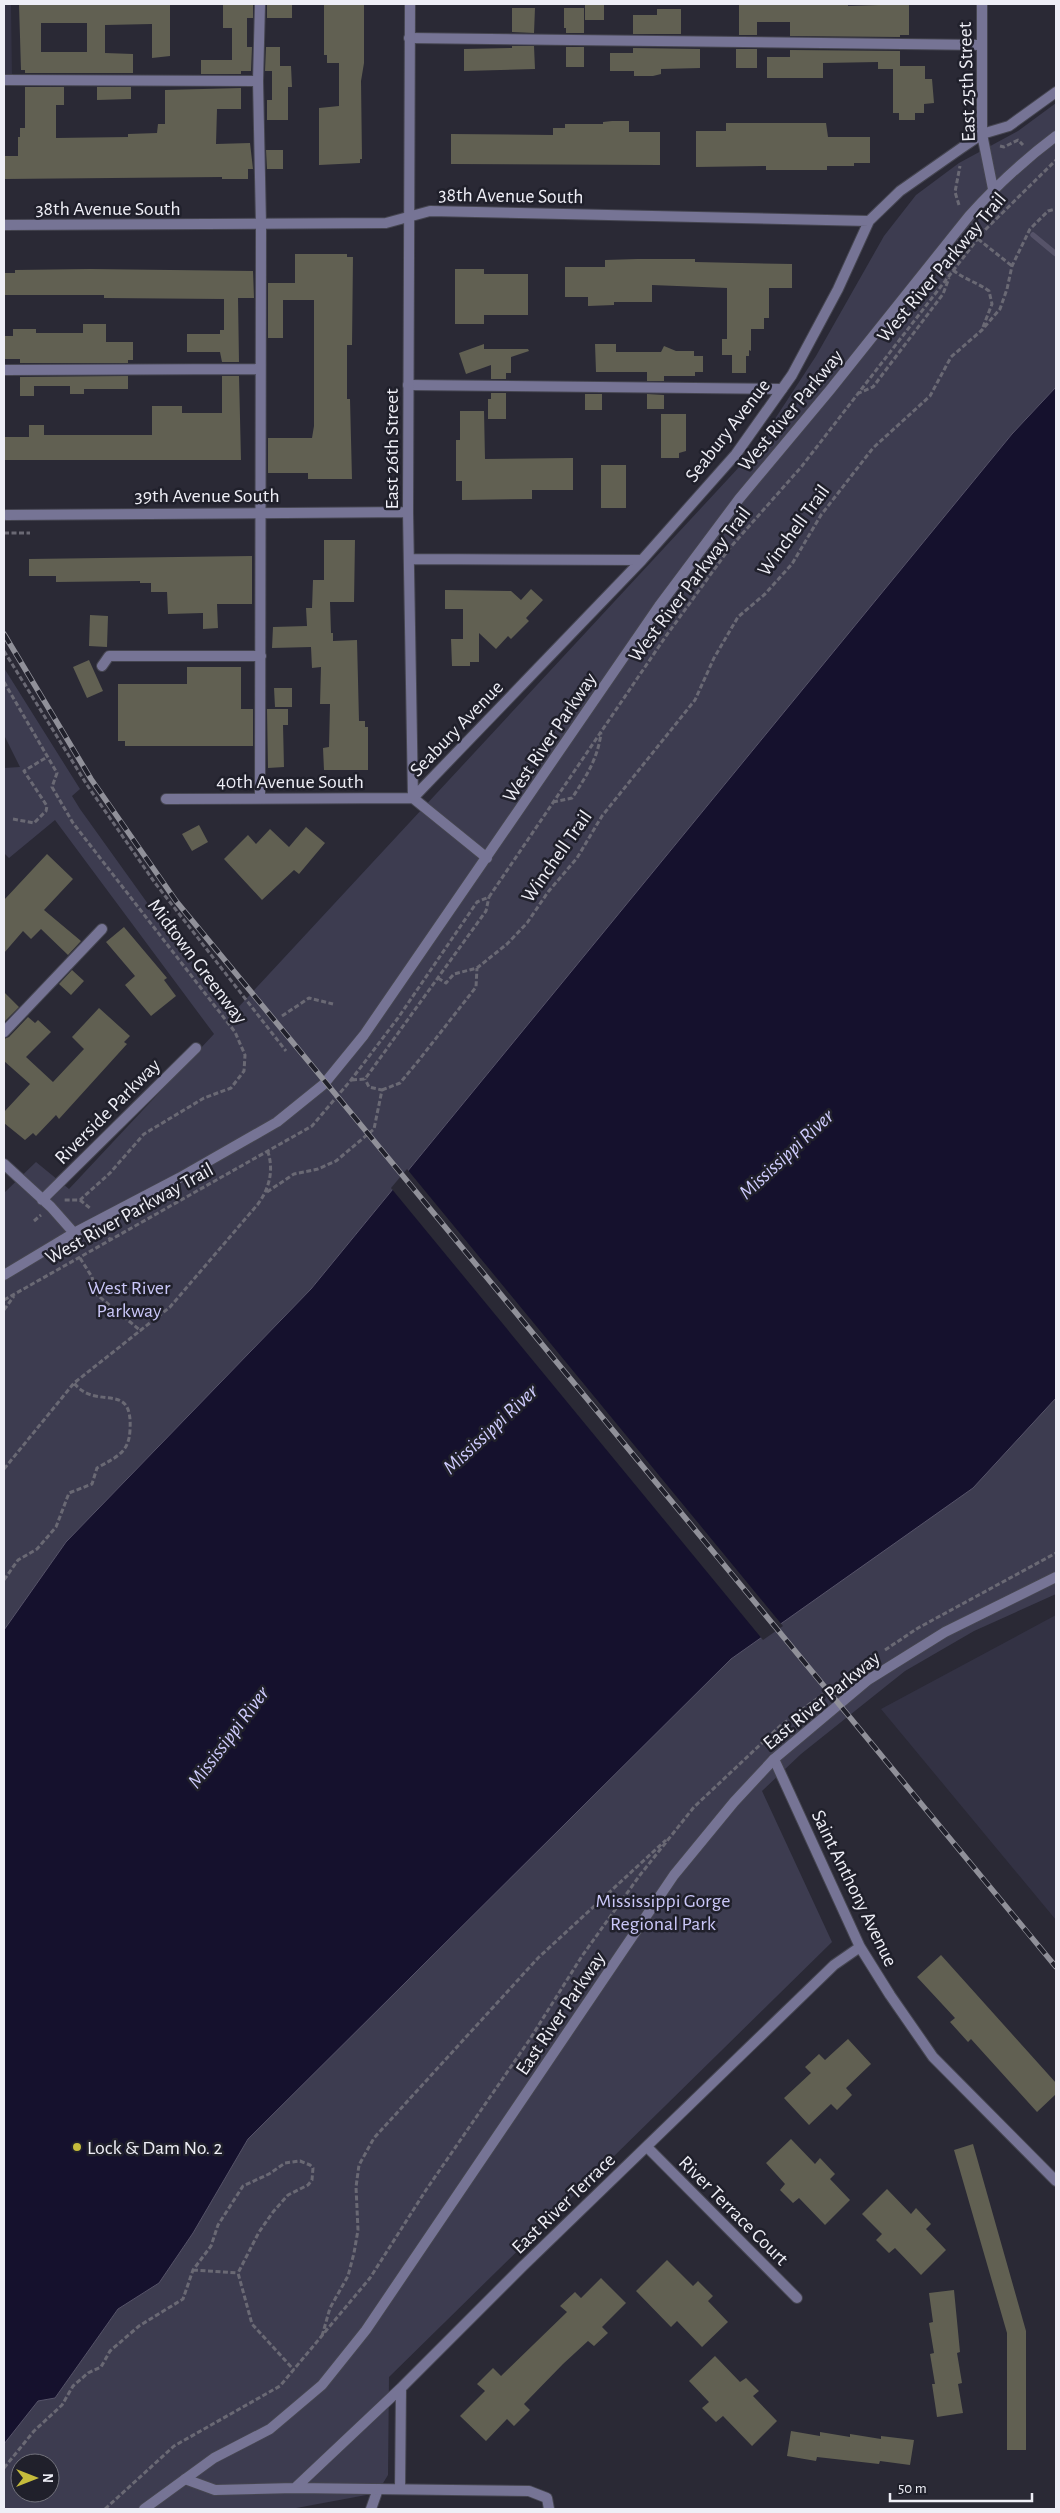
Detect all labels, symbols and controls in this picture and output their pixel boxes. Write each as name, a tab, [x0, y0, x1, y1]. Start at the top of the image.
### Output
street label: East 25th Street	[955, 21, 979, 142]
street label: 38th Avenue South	[438, 185, 584, 207]
street label: West River Parkway Trail	[873, 189, 1010, 346]
street label: 38th Avenue South	[35, 199, 181, 219]
street label: West River Parkway	[734, 346, 847, 475]
street label: Seabury Avenue	[682, 375, 774, 486]
street label: East 26th Street	[382, 388, 402, 510]
street label: Winchell Trail	[754, 481, 833, 580]
street label: 39th Avenue South	[134, 486, 280, 506]
street label: West River Parkway Trail	[625, 503, 755, 666]
street label: West River Parkway	[499, 669, 601, 806]
street label: Seabury Avenue	[406, 677, 507, 780]
street label: 40th Avenue South	[216, 772, 364, 792]
street label: Winchell Trail	[518, 807, 596, 906]
street label: Midtown Greenway	[144, 895, 251, 1028]
street label: Riverside Parkway	[51, 1055, 165, 1168]
water label: Mississippi River	[735, 1105, 839, 1204]
street label: West River Parkway Trail	[42, 1159, 217, 1268]
park label: West River Parkway	[87, 1278, 171, 1321]
water label: Mississippi River	[439, 1380, 543, 1479]
street label: East River Parkway	[759, 1647, 884, 1754]
water label: Mississippi River	[184, 1682, 275, 1792]
street label: Saint Anthony Avenue	[808, 1807, 901, 1970]
park label: Mississippi Gorge Regional Park	[595, 1891, 731, 1934]
street label: East River Parkway	[512, 1948, 610, 2079]
place label: Lock & Dam No. 2	[87, 2138, 223, 2158]
marker: Lock & Dam No. 2	[71, 2141, 83, 2153]
street label: East River Terrace	[508, 2150, 619, 2258]
street label: River Terrace Court	[675, 2152, 792, 2270]
north arrow	[10, 2453, 60, 2503]
scale bar	[890, 2470, 1032, 2502]
text: N	[40, 2473, 54, 2483]
text: 50 m	[898, 2481, 927, 2496]

